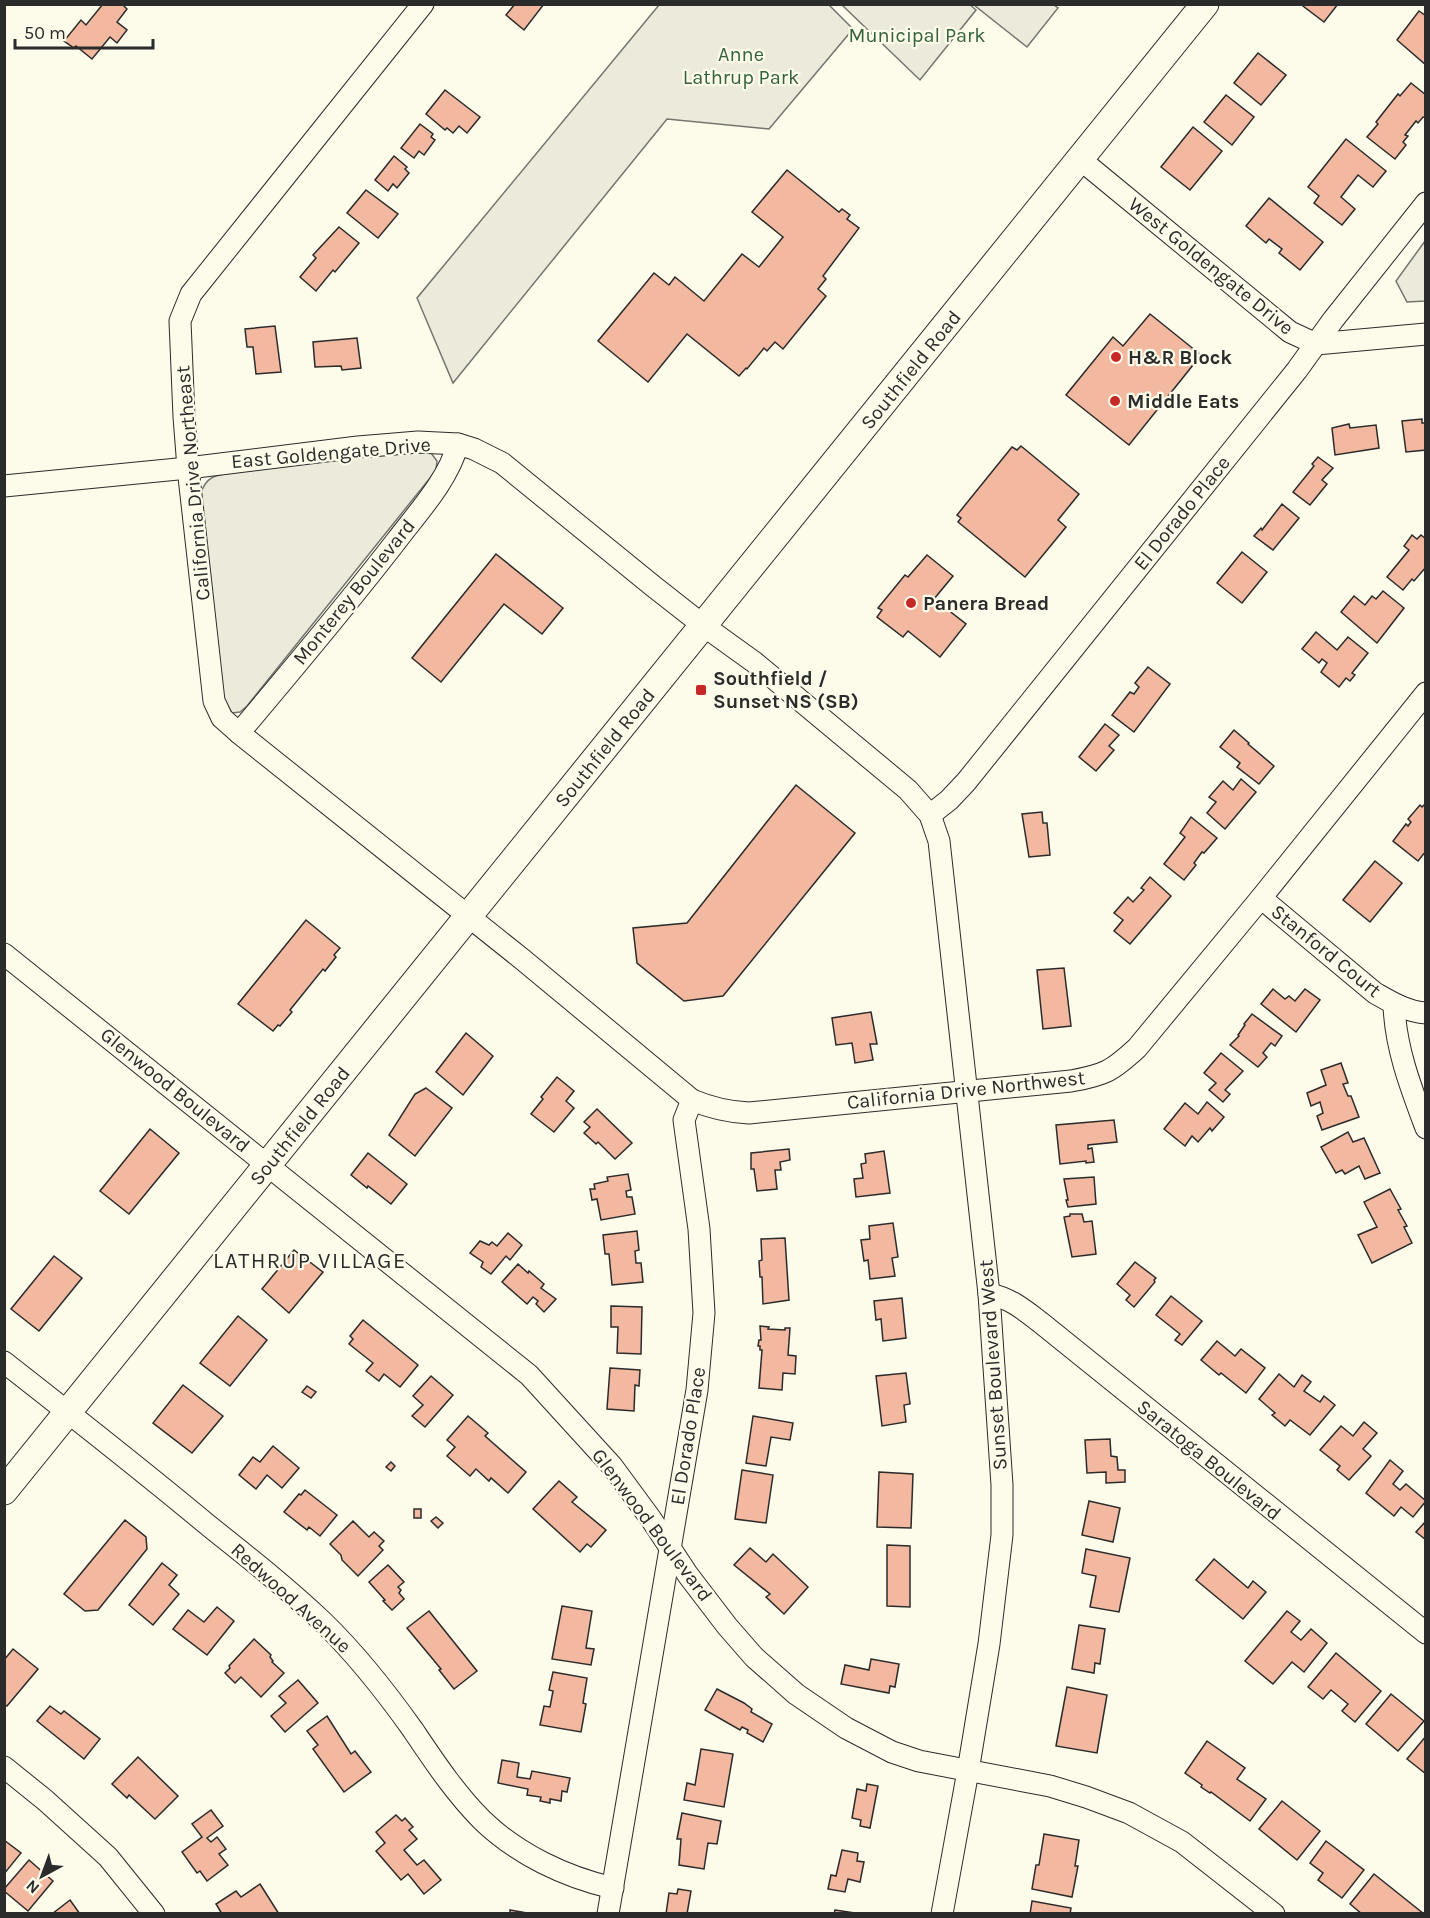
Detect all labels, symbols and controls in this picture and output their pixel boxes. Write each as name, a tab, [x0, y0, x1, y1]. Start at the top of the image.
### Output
scale bar	[15, 12, 153, 50]
text: 50 m	[24, 22, 66, 44]
park label: Municipal Park	[849, 24, 986, 47]
park label: Anne Lathrup Park	[683, 43, 799, 89]
street label: West Goldengate Drive	[1124, 192, 1298, 340]
street label: Southfield Road	[856, 306, 966, 434]
place label: H&R Block	[1128, 346, 1232, 369]
marker: H&R Block	[1109, 350, 1123, 364]
street label: California Drive Northeast	[171, 364, 215, 601]
place label: Middle Eats	[1127, 390, 1239, 413]
marker: Middle Eats	[1108, 394, 1122, 408]
street label: East Goldengate Drive	[230, 433, 432, 473]
street label: El Dorado Place	[1129, 451, 1235, 575]
street label: Monterey Boulevard	[288, 515, 420, 669]
place label: Panera Bread	[923, 592, 1049, 615]
marker: Panera Bread	[904, 596, 918, 610]
place label: Southfield / Sunset NS (SB)	[713, 667, 859, 713]
marker: Southfield / Sunset NS (SB)	[694, 683, 708, 697]
street label: Southfield Road	[550, 684, 660, 812]
street label: Stanford Court	[1267, 900, 1386, 1003]
street label: Glenwood Boulevard	[96, 1023, 254, 1157]
street label: Southfield Road	[245, 1062, 355, 1190]
street label: California Drive Northwest	[846, 1066, 1087, 1114]
district label: LATHRUP VILLAGE	[213, 1248, 407, 1274]
street label: Sunset Boulevard West	[974, 1258, 1012, 1471]
street label: El Dorado Place	[666, 1365, 710, 1507]
street label: Saratoga Boulevard	[1132, 1395, 1286, 1525]
street label: Glenwood Boulevard	[587, 1444, 717, 1606]
street label: Redwood Avenue	[226, 1538, 356, 1658]
north arrow	[12, 1846, 72, 1906]
text: N	[22, 1876, 43, 1898]

